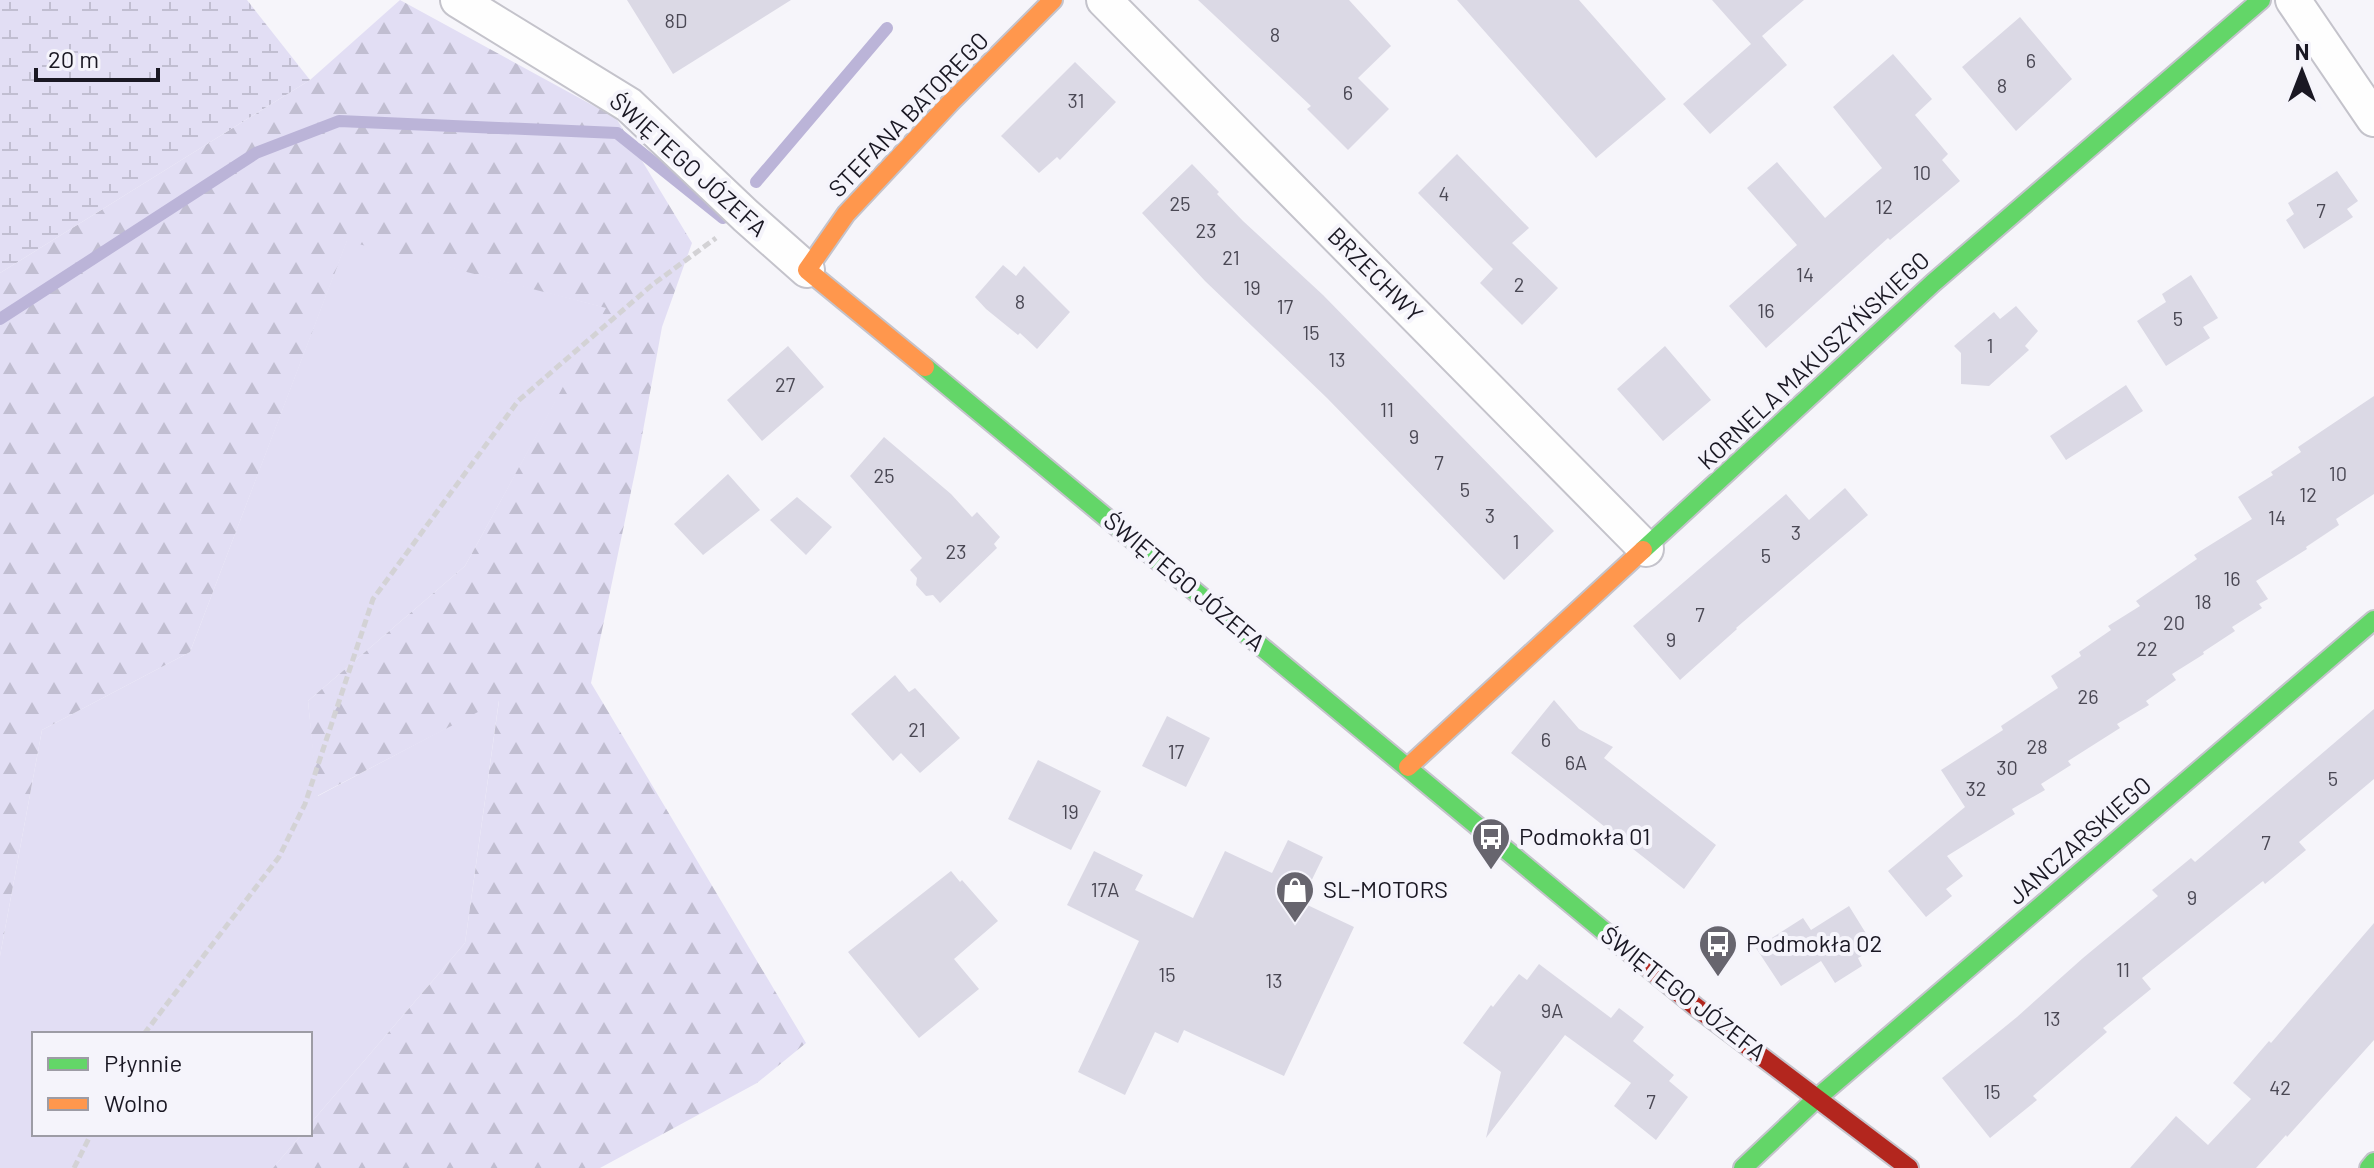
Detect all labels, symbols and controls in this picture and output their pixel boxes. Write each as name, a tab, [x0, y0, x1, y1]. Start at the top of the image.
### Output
house number: 8D	[665, 8, 687, 32]
house number: 8	[1270, 22, 1280, 46]
street label: STEFANA BATOREGO	[822, 25, 994, 202]
scale bar	[36, 32, 158, 82]
north arrow	[2262, 32, 2342, 112]
text: N	[2295, 38, 2309, 64]
text: 20 m	[48, 44, 99, 73]
house number: 6	[2026, 48, 2036, 72]
house number: 8	[1997, 73, 2007, 97]
house number: 6	[1343, 80, 1353, 104]
street label: ŚWIĘTEGO JÓZEFA	[604, 86, 774, 242]
house number: 31	[1067, 88, 1085, 112]
house number: 10	[1913, 160, 1931, 184]
house number: 4	[1438, 181, 1450, 205]
house number: 25	[1170, 191, 1191, 215]
house number: 12	[1875, 194, 1893, 218]
house number: 7	[2316, 198, 2326, 222]
house number: 23	[1196, 218, 1216, 242]
street label: BRZECHWY	[1323, 220, 1430, 327]
house number: 21	[1222, 245, 1240, 269]
street label: KORNELA MAKUSZYŃSKIEGO	[1691, 245, 1935, 475]
house number: 14	[1796, 262, 1814, 286]
house number: 2	[1514, 272, 1524, 296]
house number: 19	[1243, 275, 1261, 299]
house number: 8	[1015, 289, 1025, 313]
house number: 17	[1277, 294, 1294, 318]
house number: 16	[1757, 298, 1775, 322]
house number: 5	[2173, 306, 2183, 330]
house number: 15	[1302, 320, 1320, 344]
house number: 1	[1987, 333, 1994, 357]
house number: 13	[1328, 347, 1346, 371]
house number: 27	[775, 372, 796, 396]
house number: 11	[1380, 397, 1394, 421]
house number: 9	[1409, 424, 1419, 448]
house number: 7	[1434, 450, 1444, 474]
house number: 10	[2329, 461, 2347, 485]
house number: 25	[874, 463, 895, 487]
house number: 5	[1460, 477, 1470, 501]
house number: 12	[2299, 482, 2317, 506]
house number: 3	[1485, 503, 1495, 527]
street label: ŚWIĘTEGO JÓZEFA	[1099, 505, 1271, 657]
house number: 14	[2268, 505, 2286, 529]
house number: 3	[1791, 520, 1801, 544]
house number: 1	[1513, 529, 1520, 553]
house number: 23	[946, 539, 966, 563]
house number: 5	[1761, 543, 1771, 567]
house number: 16	[2223, 566, 2241, 590]
house number: 18	[2194, 589, 2212, 613]
house number: 7	[1695, 602, 1705, 626]
house number: 20	[2163, 610, 2185, 634]
house number: 9	[1666, 627, 1676, 651]
house number: 22	[2136, 636, 2158, 660]
house number: 26	[2077, 684, 2099, 708]
house number: 21	[908, 717, 926, 741]
house number: 6	[1541, 727, 1551, 751]
house number: 28	[2026, 734, 2048, 758]
house number: 17	[1168, 739, 1185, 763]
house number: 6A	[1565, 750, 1587, 774]
house number: 30	[1996, 755, 2018, 779]
house number: 5	[2328, 766, 2338, 790]
street label: JANCZARSKIEGO	[2001, 770, 2157, 910]
house number: 32	[1965, 776, 1987, 800]
house number: 19	[1061, 799, 1079, 823]
bus stop icon: Podmokła 01	[1470, 816, 1512, 871]
place label: Podmokła 01	[1519, 821, 1650, 850]
house number: 7	[2261, 830, 2271, 854]
shop icon: SL-MOTORS	[1274, 869, 1316, 924]
place label: SL-MOTORS	[1323, 874, 1448, 903]
house number: 17A	[1091, 877, 1119, 901]
house number: 9	[2187, 885, 2197, 909]
street label: ŚWIĘTEGO JÓZEFA	[1596, 919, 1772, 1066]
bus stop icon: Podmokła 02	[1697, 923, 1739, 978]
place label: Podmokła 02	[1746, 928, 1882, 957]
house number: 11	[2116, 957, 2130, 981]
house number: 15	[1158, 962, 1176, 986]
house number: 13	[1265, 968, 1283, 992]
house number: 9A	[1541, 998, 1563, 1022]
house number: 13	[2043, 1006, 2061, 1030]
legend	[32, 1032, 312, 1136]
text: Płynnie	[104, 1048, 182, 1077]
house number: 42	[2269, 1075, 2291, 1099]
house number: 15	[1983, 1079, 2001, 1103]
text: Wolno	[104, 1088, 168, 1117]
house number: 7	[1646, 1089, 1656, 1113]

